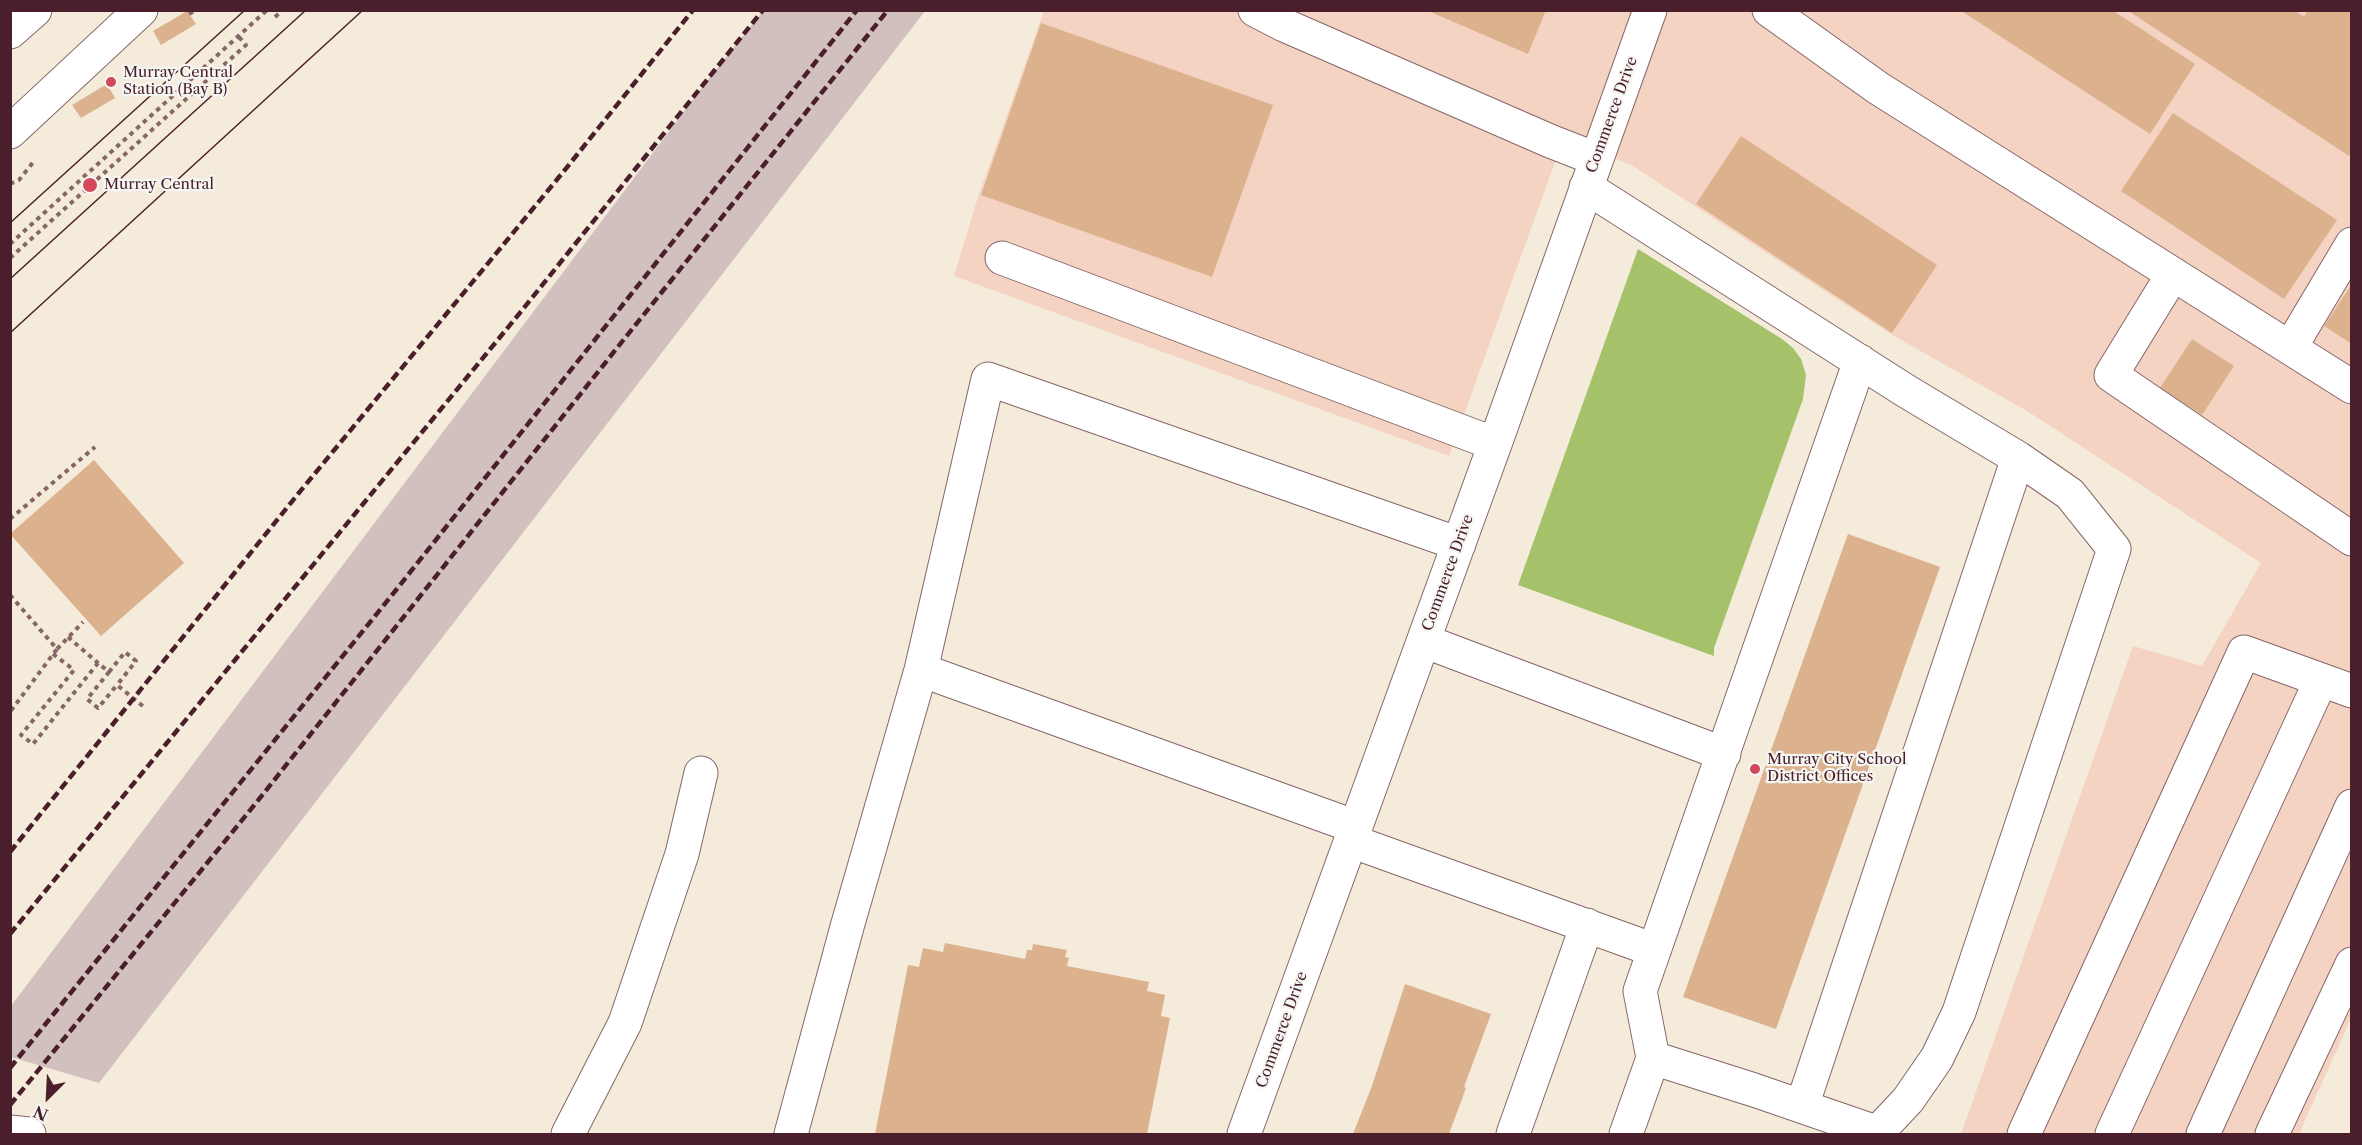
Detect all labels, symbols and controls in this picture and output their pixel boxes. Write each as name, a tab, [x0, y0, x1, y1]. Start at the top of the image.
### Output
street label: Commerce Drive	[1583, 54, 1641, 176]
place label: Murray Central Station (Bay B)	[123, 64, 233, 99]
marker: Murray Central Station (Bay B)	[104, 75, 118, 89]
marker: Murray Central	[81, 176, 99, 194]
place label: Murray Central	[104, 176, 214, 194]
street label: Commerce Drive	[1419, 512, 1477, 634]
place label: Murray City School District Offices	[1767, 751, 1906, 786]
marker: Murray City School District Offices	[1748, 762, 1762, 776]
street label: Commerce Drive	[1253, 969, 1311, 1091]
north arrow	[18, 1067, 78, 1127]
text: N	[30, 1101, 51, 1125]

